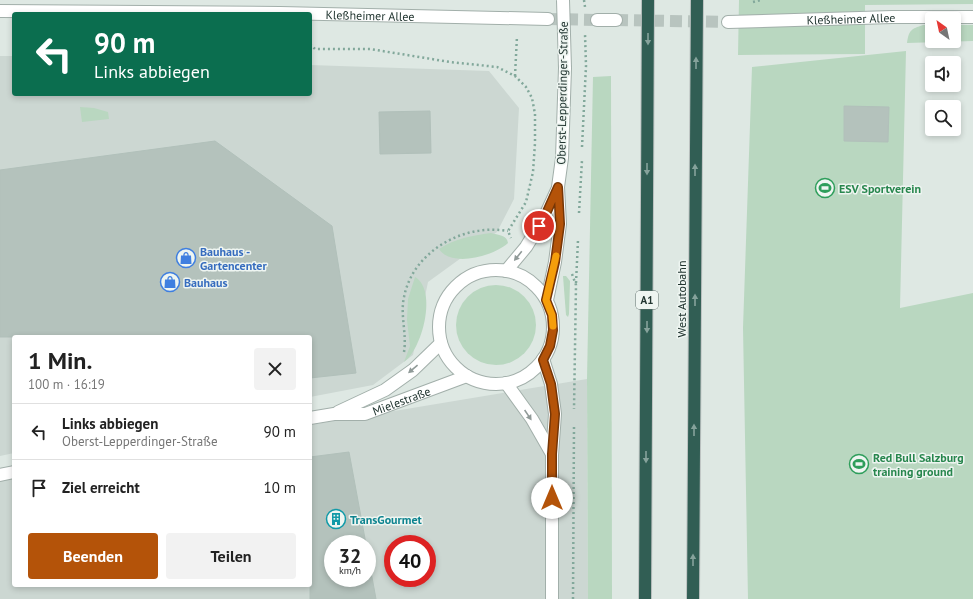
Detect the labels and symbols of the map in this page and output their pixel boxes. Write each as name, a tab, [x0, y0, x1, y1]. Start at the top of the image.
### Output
street label: Kleßheimer Allee	[325, 7, 415, 24]
street label: Kleßheimer Allee	[806, 10, 895, 27]
north arrow	[925, 12, 961, 48]
street label: Oberst-Lepperdinger-Straße	[553, 21, 571, 165]
one-way arrow	[645, 33, 651, 46]
one-way arrow	[693, 56, 699, 69]
one-way arrow	[644, 163, 650, 176]
one-way arrow	[692, 164, 699, 176]
sports icon: ESV Sportverein	[814, 177, 836, 199]
place label: ESV Sportverein	[839, 181, 921, 196]
pin	[522, 209, 556, 243]
place label: Bauhaus - Gartencenter	[200, 244, 267, 273]
shop icon: Bauhaus - Gartencenter	[175, 247, 197, 269]
one-way arrow	[513, 251, 522, 262]
street label: West Autobahn	[674, 261, 689, 337]
shop icon: Bauhaus	[159, 271, 181, 293]
place label: Bauhaus	[184, 275, 228, 290]
road number: A1	[636, 291, 658, 309]
one-way arrow	[692, 293, 698, 306]
one-way arrow	[644, 321, 650, 334]
one-way arrow	[407, 365, 418, 374]
street label: Mielestraße	[370, 383, 432, 418]
one-way arrow	[525, 409, 532, 421]
one-way arrow	[691, 423, 697, 436]
place label: Red Bull Salzburg training ground	[873, 450, 964, 479]
one-way arrow	[643, 451, 649, 464]
sports icon: Red Bull Salzburg training ground	[848, 453, 870, 475]
position arrow	[531, 477, 573, 519]
building icon: TransGourmet	[325, 508, 347, 530]
place label: TransGourmet	[350, 512, 423, 527]
speed limit sign: 40	[384, 535, 436, 587]
one-way arrow	[690, 553, 696, 566]

